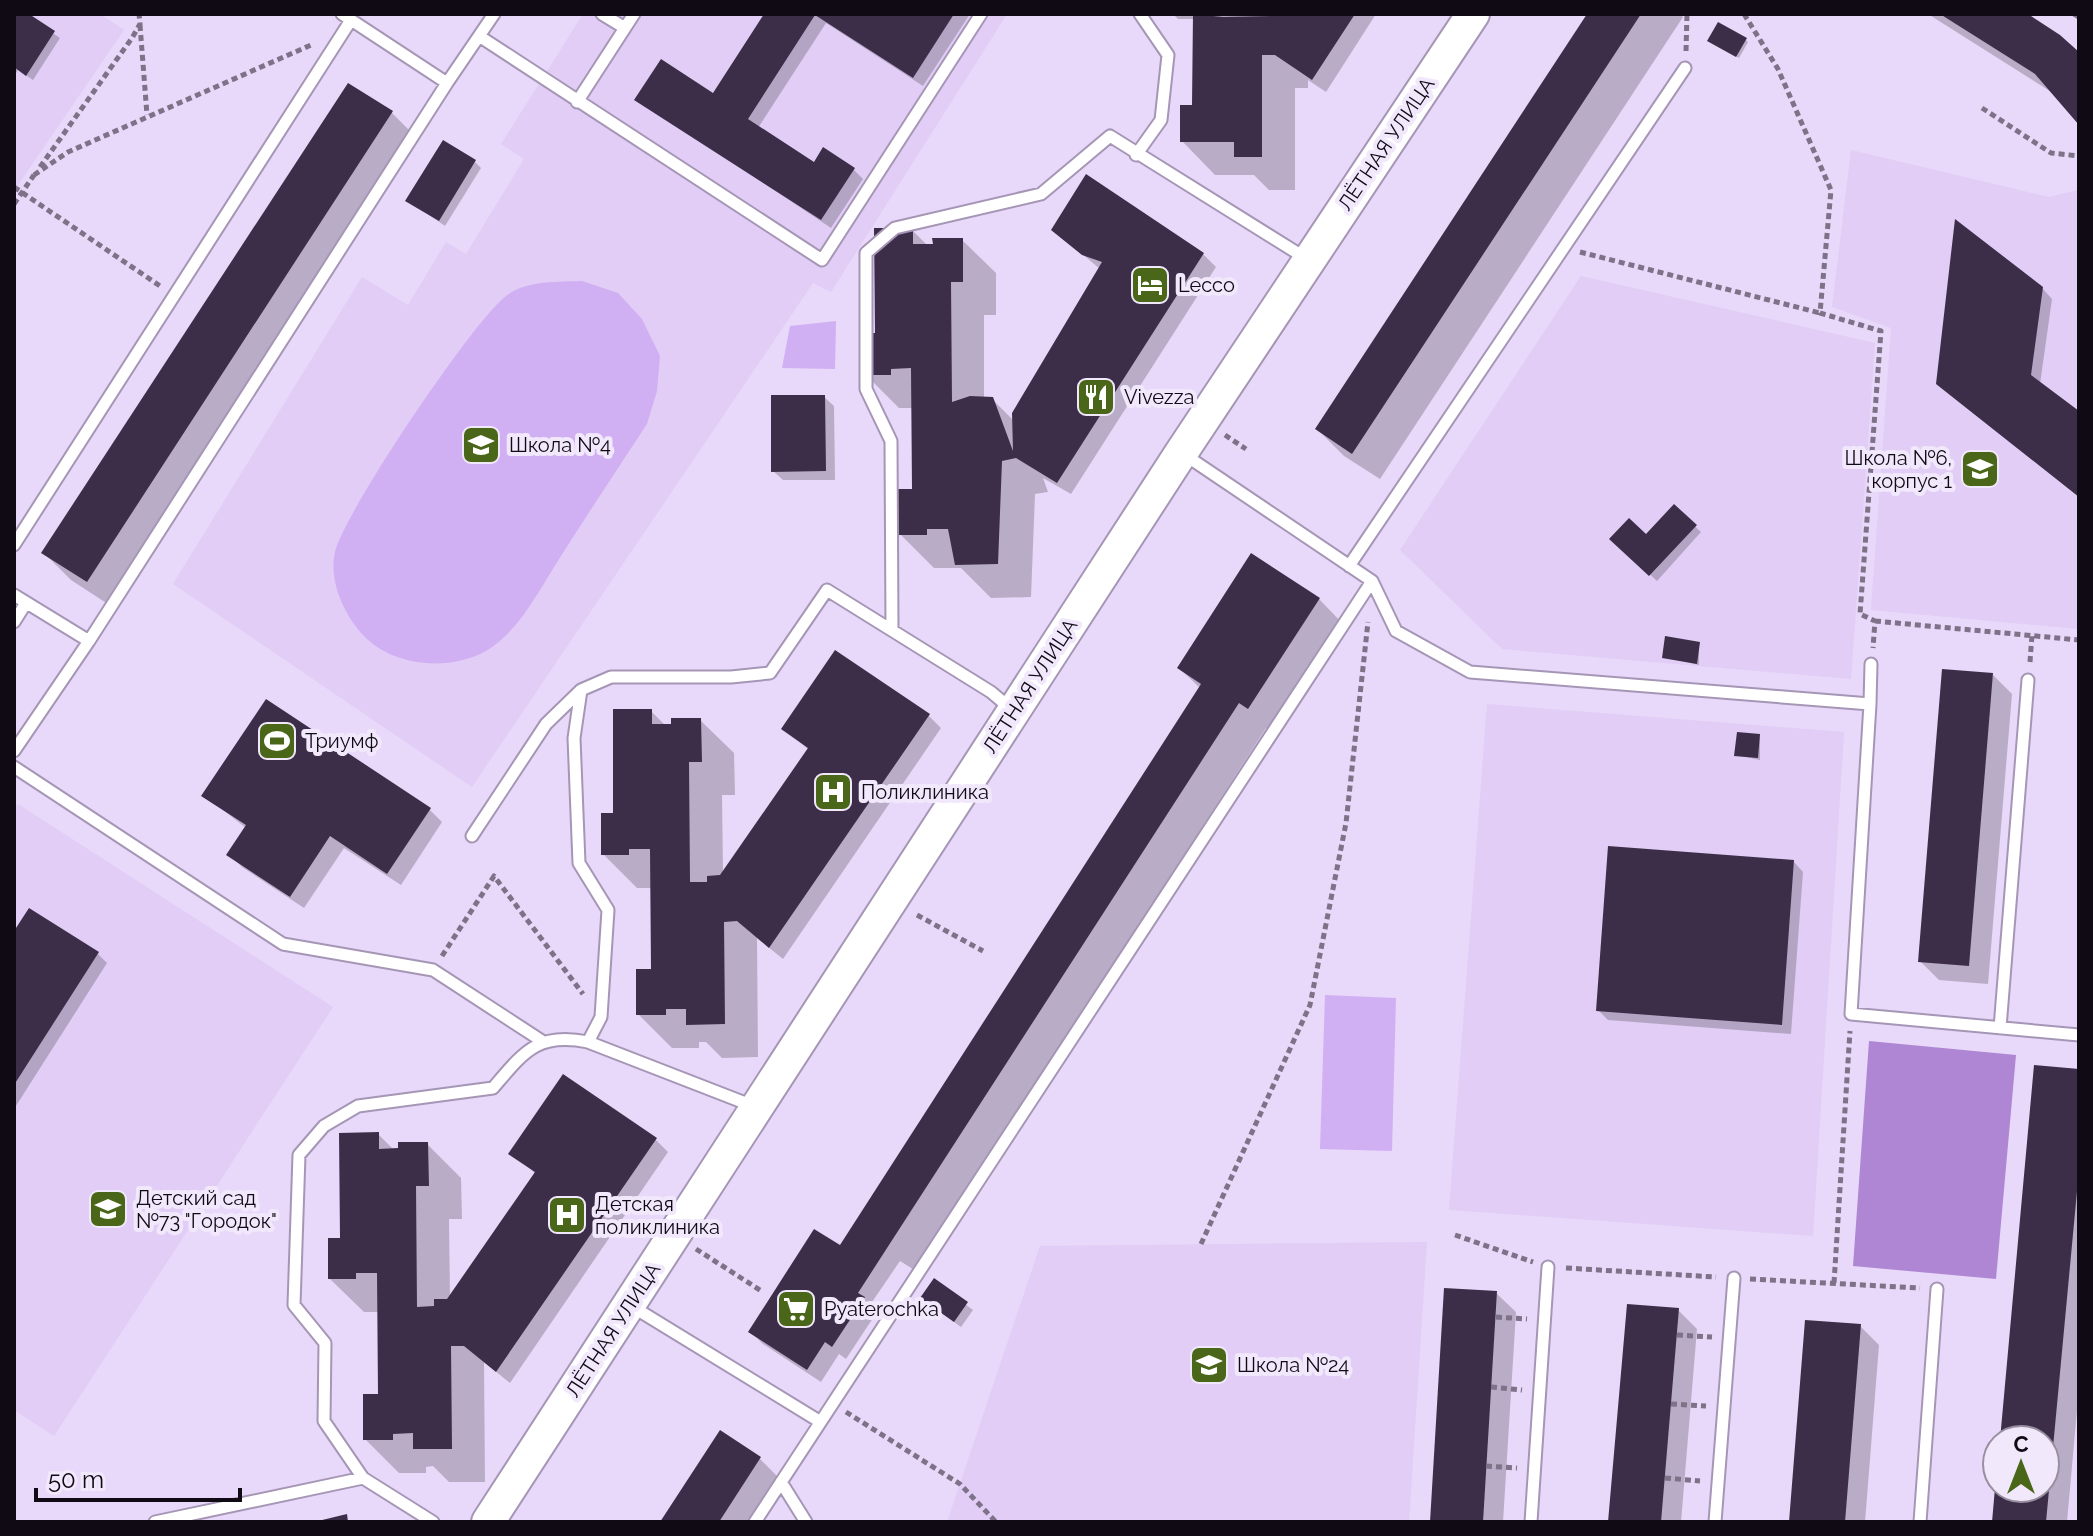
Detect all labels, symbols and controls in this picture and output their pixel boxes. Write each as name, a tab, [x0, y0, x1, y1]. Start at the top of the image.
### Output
street label: ЛЁТНАЯ УЛИЦА	[1333, 73, 1440, 215]
hotel icon: Lecco	[1129, 264, 1171, 306]
place label: Lecco	[1178, 273, 1235, 297]
restaurant icon: Vivezza	[1075, 376, 1117, 418]
place label: Vivezza	[1124, 385, 1194, 409]
school or university icon: Школа №4	[460, 424, 502, 466]
place label: Школа №4	[509, 433, 611, 457]
place label: Школа №6, корпус 1	[1845, 446, 1952, 493]
school or university icon: Школа №6, корпус 1	[1959, 448, 2001, 490]
street label: ЛЁТНАЯ УЛИЦА	[978, 614, 1083, 758]
sports icon: Триумф	[256, 720, 298, 762]
place label: Триумф	[305, 729, 378, 753]
hospital icon: Поликлиника	[812, 771, 854, 813]
place label: Поликлиника	[861, 780, 989, 804]
place label: Детский сад №73 "Городок"	[136, 1186, 277, 1233]
school or university icon: Детский сад №73 "Городок"	[87, 1188, 129, 1230]
place label: Детская поликлиника	[595, 1192, 720, 1239]
hospital icon: Детская поликлиника	[546, 1194, 588, 1236]
street label: ЛЁТНАЯ УЛИЦА	[561, 1258, 666, 1402]
supermarket icon: Pyaterochka	[775, 1288, 817, 1330]
place label: Pyaterochka	[824, 1297, 939, 1321]
school or university icon: Школа №24	[1188, 1344, 1230, 1386]
place label: Школа №24	[1237, 1353, 1349, 1377]
north arrow	[1981, 1424, 2061, 1504]
text: С	[2013, 1431, 2029, 1457]
scale bar	[36, 1452, 240, 1502]
text: 50 m	[48, 1465, 104, 1494]

